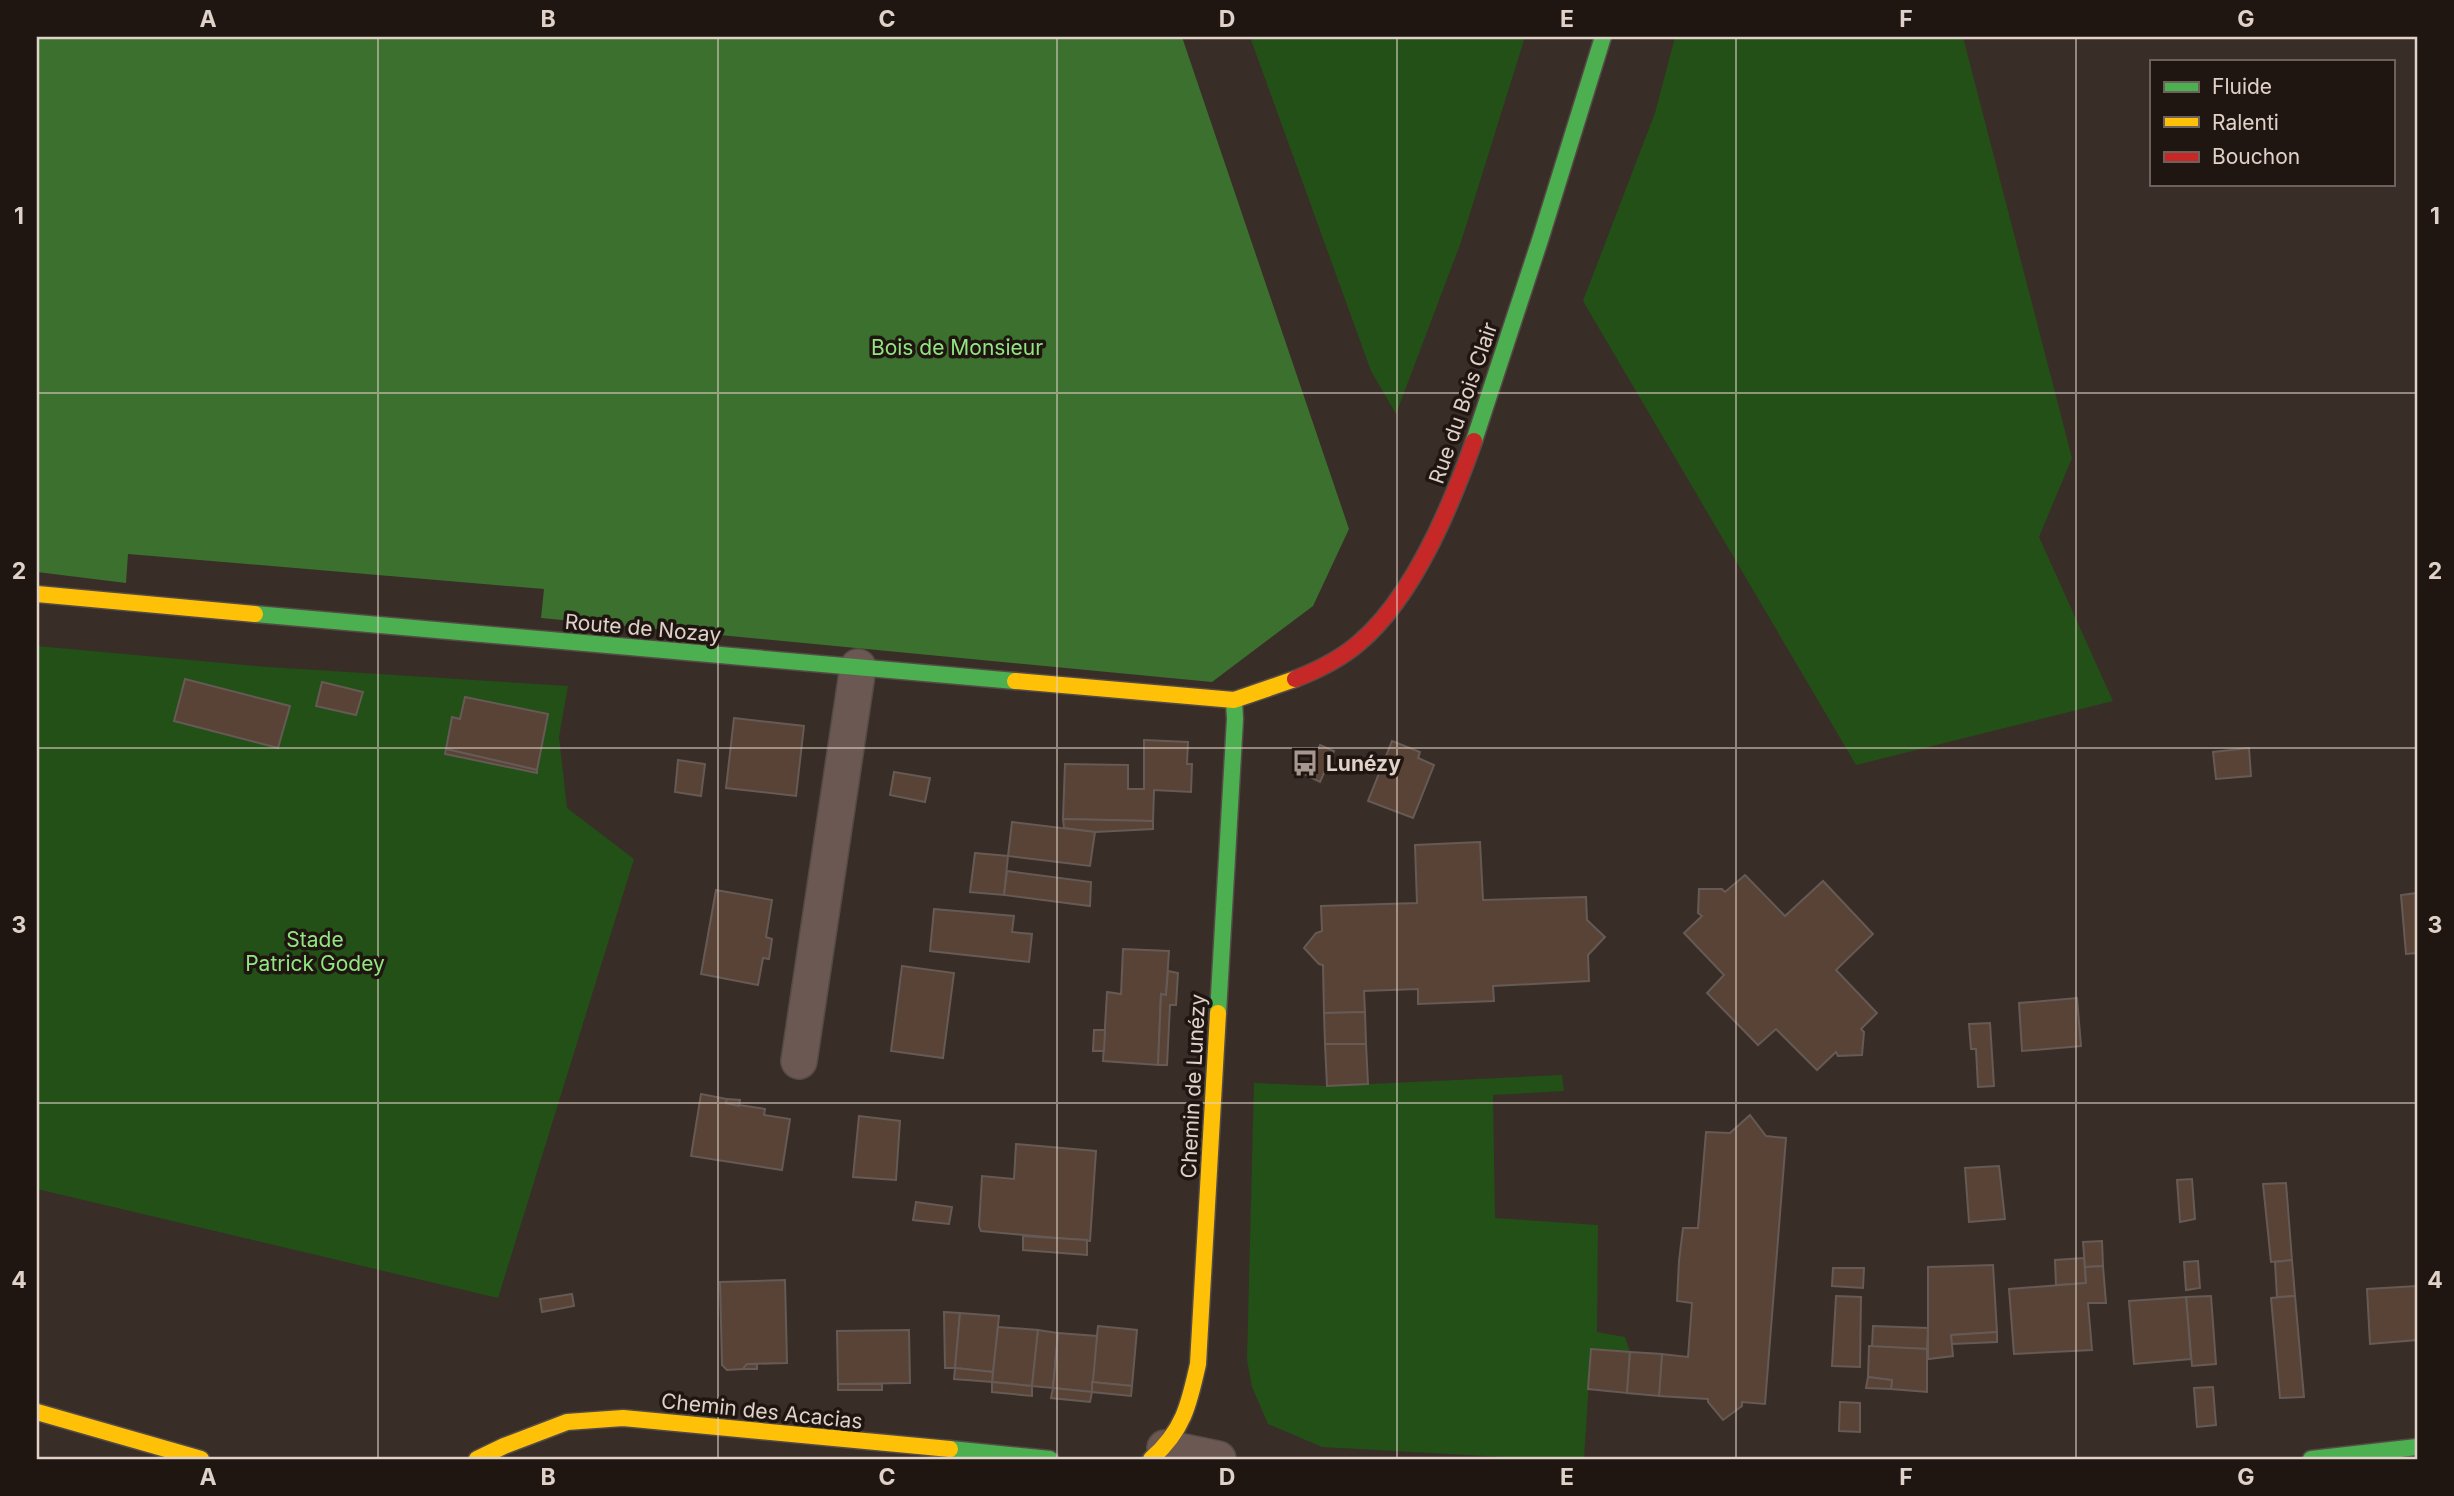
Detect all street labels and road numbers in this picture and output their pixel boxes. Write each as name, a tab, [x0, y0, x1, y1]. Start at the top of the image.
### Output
street label: Rue du Bois Clair	[1424, 319, 1502, 487]
street label: Route de Nozay	[564, 609, 723, 647]
street label: Chemin de Lunézy	[1176, 993, 1210, 1179]
street label: Chemin des Acacias	[660, 1388, 864, 1434]

